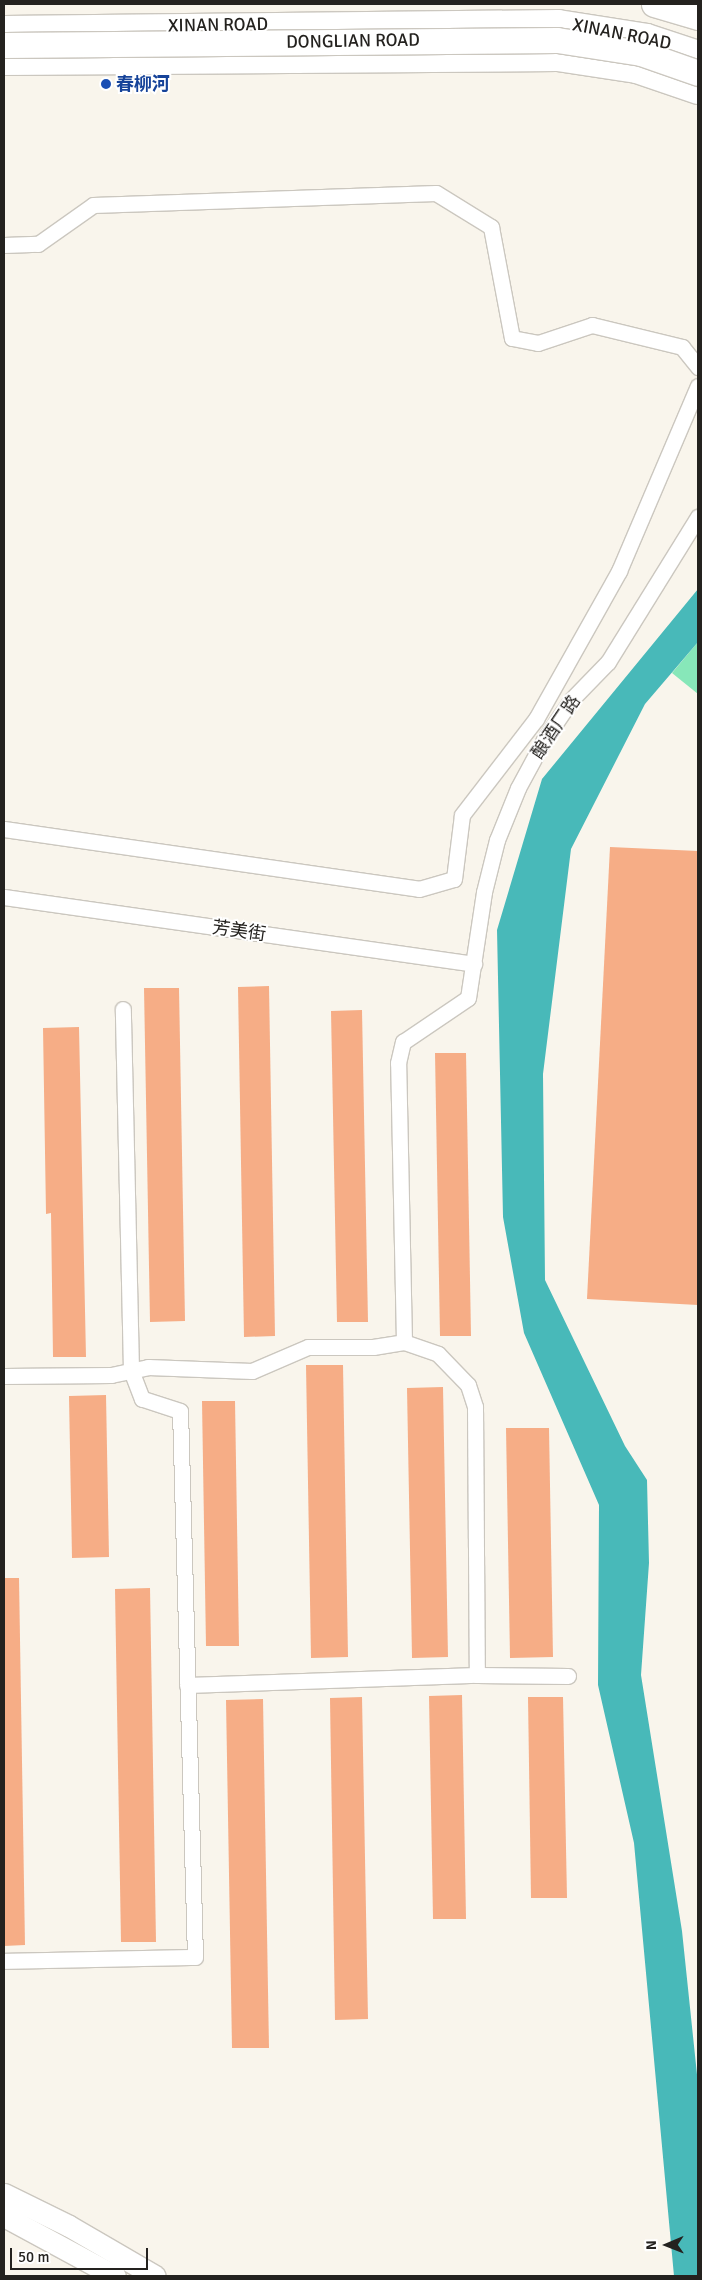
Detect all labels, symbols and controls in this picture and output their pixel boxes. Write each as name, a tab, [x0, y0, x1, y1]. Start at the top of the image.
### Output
street label: XINAN ROAD	[168, 13, 268, 37]
street label: XINAN ROAD	[571, 14, 673, 54]
street label: DONGLIAN ROAD	[286, 29, 420, 53]
place label: 春柳河	[116, 73, 170, 95]
marker: 春柳河	[100, 78, 112, 90]
street label: 酿酒厂路	[527, 691, 585, 763]
street label: 芳美街	[211, 917, 267, 945]
north arrow	[642, 2220, 692, 2270]
scale bar	[12, 2238, 150, 2270]
text: N	[643, 2240, 660, 2250]
text: 50 m	[18, 2248, 49, 2266]

